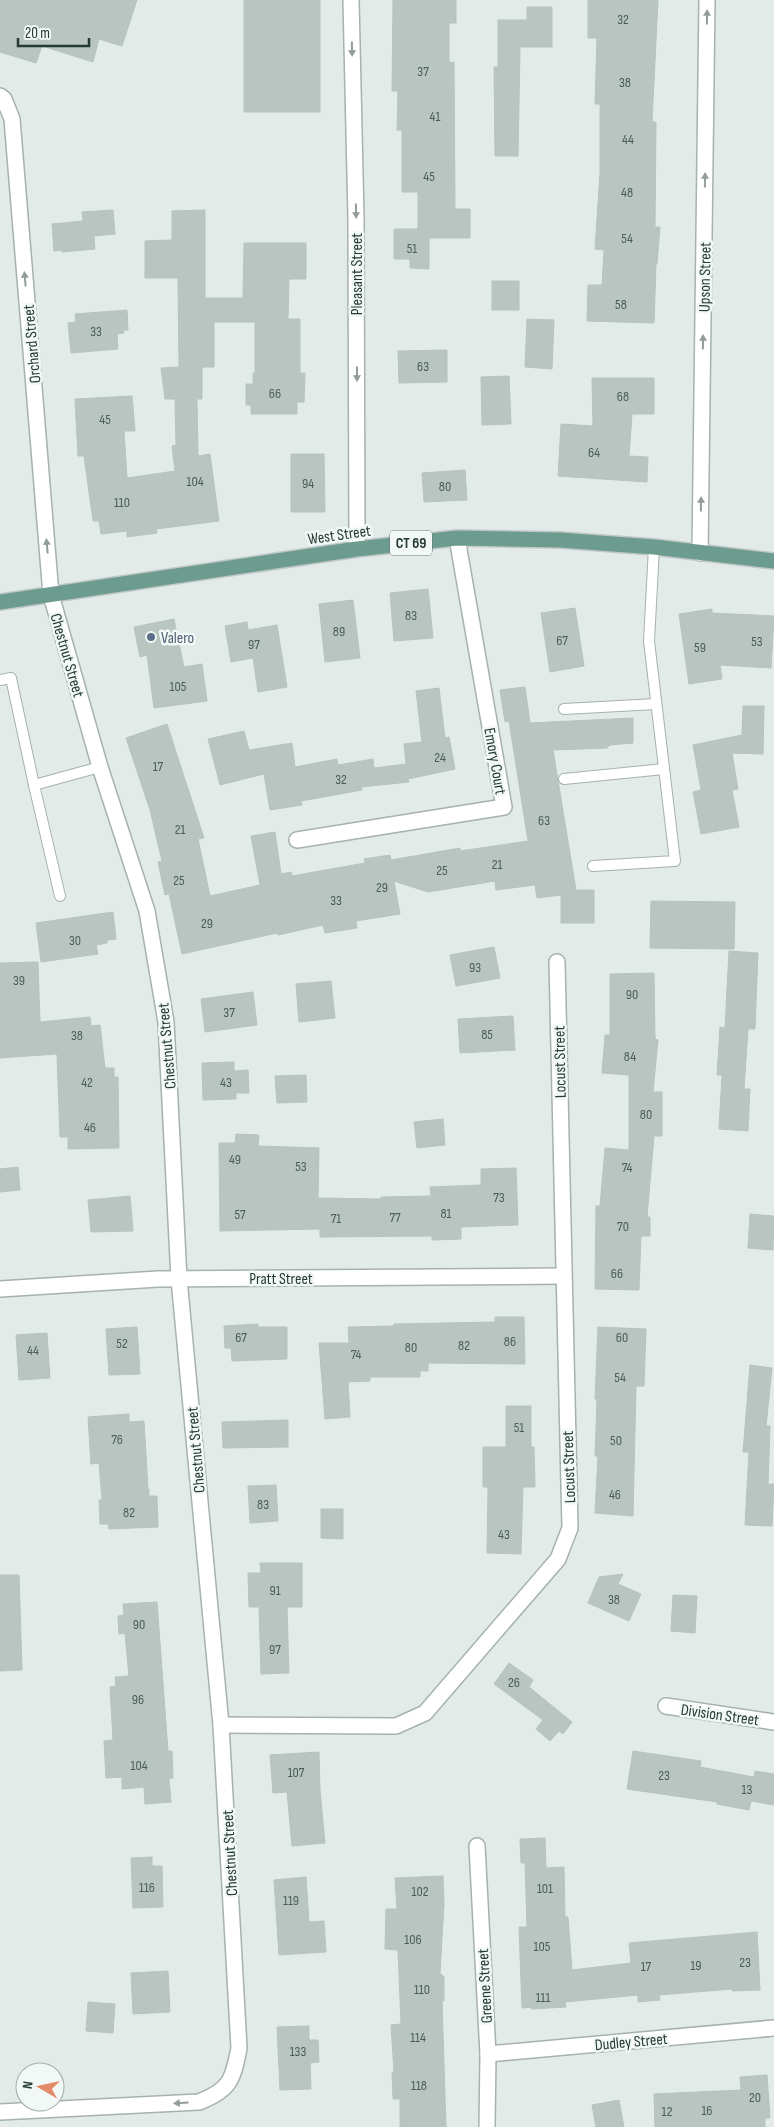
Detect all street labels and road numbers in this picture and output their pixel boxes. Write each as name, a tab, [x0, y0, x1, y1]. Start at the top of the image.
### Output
street label: Pleasant Street	[348, 233, 367, 315]
street label: Upson Street	[695, 242, 716, 312]
street label: Orchard Street	[20, 304, 45, 384]
street label: West Street	[306, 522, 372, 549]
road number: CT 69	[390, 530, 432, 556]
street label: Chestnut Street	[46, 611, 88, 700]
street label: Emory Court	[479, 726, 510, 796]
street label: Chestnut Street	[154, 1002, 181, 1090]
street label: Locust Street	[550, 1025, 571, 1098]
street label: Pratt Street	[249, 1270, 313, 1289]
street label: Chestnut Street	[183, 1406, 210, 1494]
street label: Locust Street	[559, 1430, 580, 1503]
street label: Division Street	[680, 1701, 760, 1730]
street label: Chestnut Street	[219, 1809, 242, 1897]
street label: Greene Street	[474, 1948, 497, 2024]
street label: Dudley Street	[594, 2030, 668, 2055]

